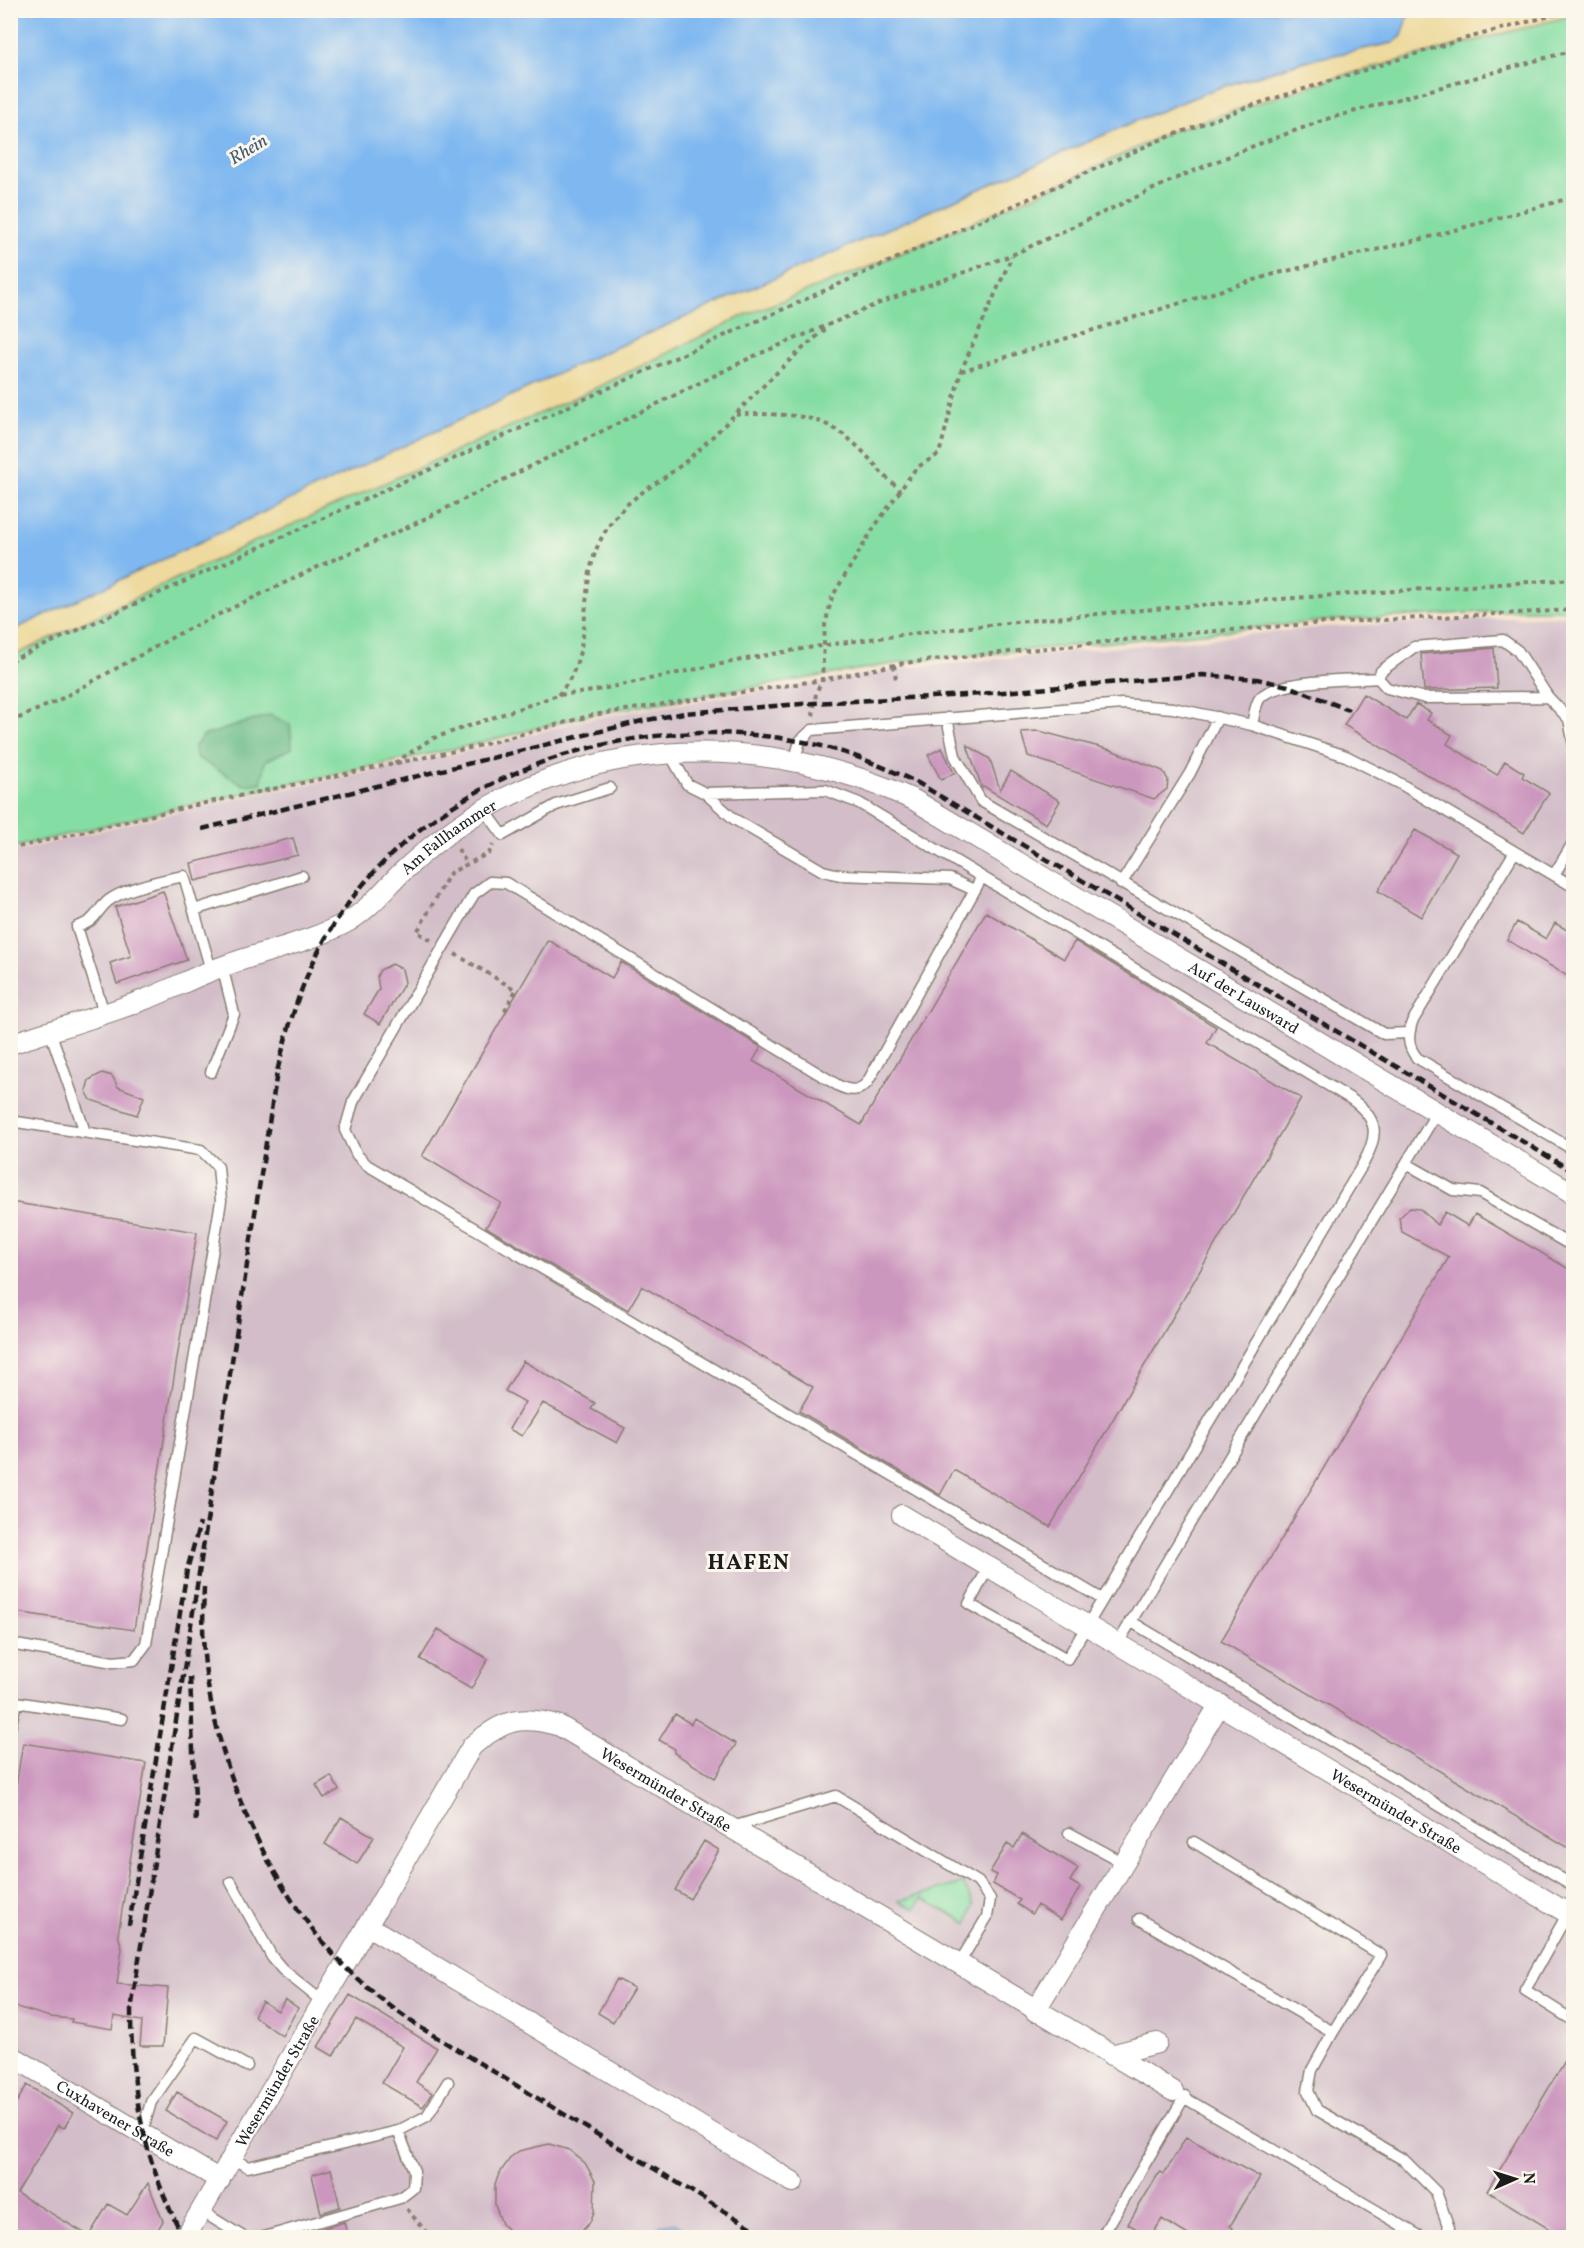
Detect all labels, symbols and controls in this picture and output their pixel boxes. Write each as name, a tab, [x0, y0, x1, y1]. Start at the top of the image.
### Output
water label: Rhein	[225, 129, 273, 172]
street label: Am Fallhammer	[397, 795, 501, 881]
street label: Auf der Lausward	[1183, 957, 1302, 1040]
district label: HAFEN	[708, 1548, 790, 1579]
street label: Wesermünder Straße	[595, 1743, 735, 1839]
street label: Wesermünder Straße	[1326, 1765, 1465, 1860]
street label: Wesermünder Straße	[231, 2012, 326, 2152]
street label: Cuxhavener Straße	[51, 2076, 178, 2163]
north arrow	[1485, 2149, 1545, 2209]
text: N	[1517, 2172, 1539, 2185]

